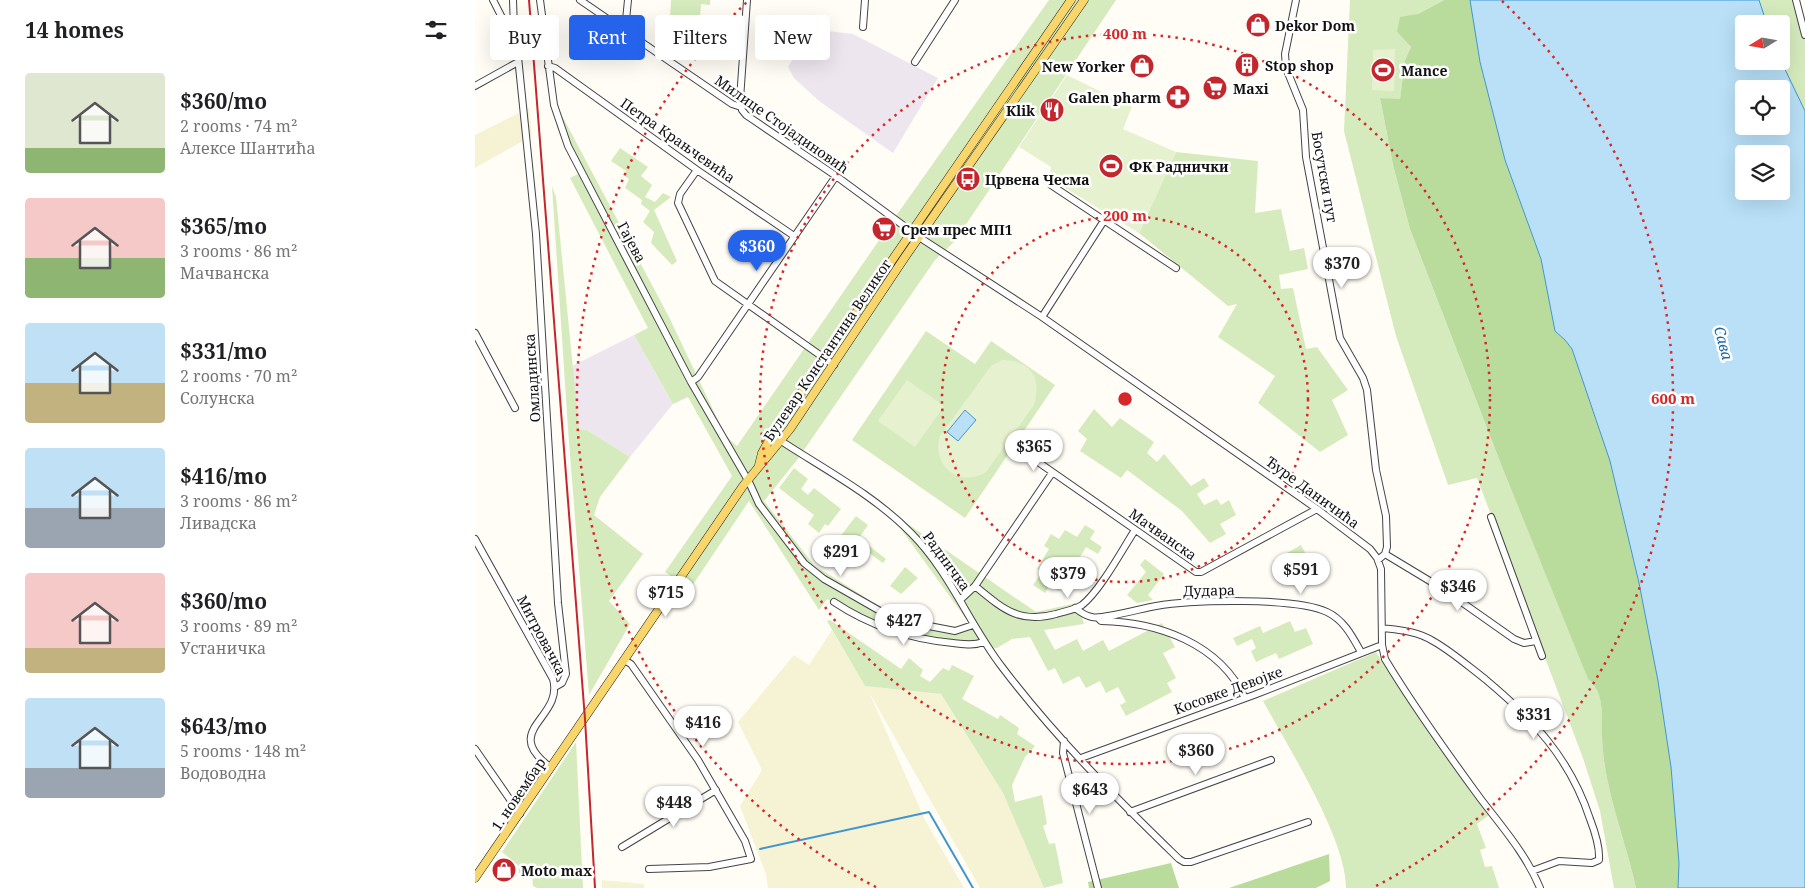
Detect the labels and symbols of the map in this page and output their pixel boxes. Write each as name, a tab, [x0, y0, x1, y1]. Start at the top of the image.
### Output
shop icon: Dekor Dom	[1245, 12, 1271, 38]
north arrow	[1735, 15, 1790, 70]
place label: Dekor Dom	[1275, 16, 1355, 35]
text: 400 m	[1103, 23, 1147, 43]
building icon: Stop shop	[1234, 52, 1260, 78]
shop icon: New Yorker	[1129, 53, 1155, 79]
place label: Stop shop	[1265, 56, 1334, 75]
place label: New Yorker	[1042, 57, 1126, 76]
sports icon: Mance	[1370, 57, 1396, 83]
place label: Mance	[1401, 61, 1447, 80]
street label: Милице Стојадиновић	[711, 70, 853, 178]
supermarket icon: Maxi	[1202, 75, 1228, 101]
place label: Maxi	[1233, 79, 1269, 98]
pharmacy icon: Galen pharm	[1165, 84, 1191, 110]
place label: Galen pharm	[1068, 88, 1161, 107]
street label: Петра Крањчевића	[617, 93, 739, 187]
restaurant icon: Klik	[1039, 97, 1065, 123]
place label: Klik	[1006, 101, 1035, 120]
street label: Босутски пут	[1308, 130, 1342, 225]
sports icon: ФК Раднички	[1098, 153, 1124, 179]
place label: ФК Раднички	[1129, 157, 1229, 176]
bus stop icon: Црвена Чесма	[955, 166, 981, 192]
place label: Црвена Чесма	[985, 170, 1090, 189]
text: 200 m	[1103, 205, 1147, 225]
supermarket icon: Срем прес МП1	[871, 216, 897, 242]
street label: Гајева	[613, 218, 651, 266]
place label: Срем прес МП1	[901, 220, 1013, 239]
pin: $360	[727, 230, 787, 272]
pin: $370	[1312, 246, 1372, 289]
street label: Булевар Константина Великог	[759, 255, 895, 445]
water label: Сава	[1710, 324, 1738, 363]
street label: Омладинска	[519, 333, 545, 423]
text: 600 m	[1651, 388, 1695, 408]
centre of rings	[1116, 390, 1134, 408]
pin: $365	[1004, 430, 1064, 472]
street label: Ђуре Даничића	[1262, 452, 1364, 532]
street label: Мачванска	[1125, 504, 1201, 564]
street label: Радничка	[919, 527, 975, 595]
pin: $291	[811, 534, 871, 577]
pin: $591	[1271, 552, 1331, 595]
pin: $379	[1038, 556, 1098, 599]
pin: $346	[1428, 570, 1488, 612]
pin: $715	[636, 576, 696, 618]
street label: Дудара	[1183, 580, 1235, 600]
street label: Митровачка	[513, 592, 571, 678]
pin: $427	[874, 604, 934, 646]
street label: Косовке Девојке	[1171, 662, 1285, 718]
pin: $331	[1504, 698, 1564, 740]
pin: $416	[673, 706, 733, 748]
pin: $360	[1166, 734, 1226, 776]
street label: 1. новембар	[487, 754, 549, 834]
pin: $643	[1060, 772, 1120, 815]
pin: $448	[644, 786, 704, 828]
shop icon: Moto max	[491, 857, 517, 883]
place label: Moto max	[521, 861, 592, 880]

